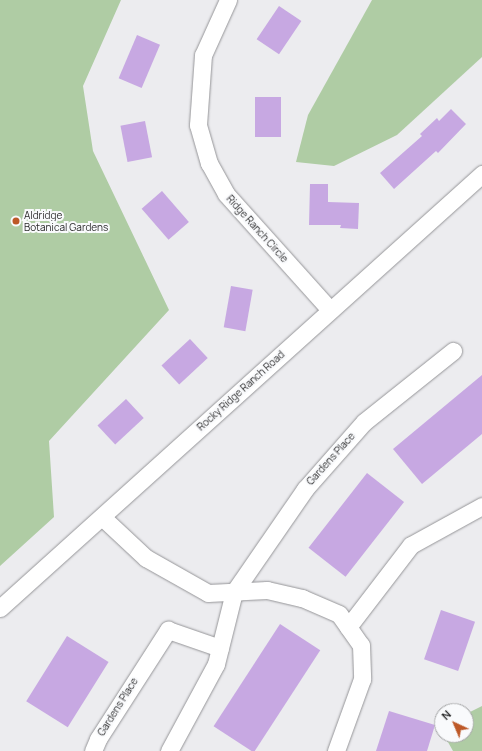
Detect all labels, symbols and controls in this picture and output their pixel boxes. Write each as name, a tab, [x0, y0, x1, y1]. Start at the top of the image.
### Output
street label: Ridge Ranch Circle	[224, 193, 290, 265]
place label: Aldridge Botanical Gardens	[24, 209, 108, 232]
marker: Aldridge Botanical Gardens	[11, 216, 21, 226]
street label: Rocky Ridge Ranch Road	[195, 349, 287, 433]
street label: Gardens Place	[304, 430, 358, 488]
street label: Gardens Place	[95, 676, 141, 738]
north arrow	[434, 703, 474, 743]
text: N	[438, 707, 454, 723]

